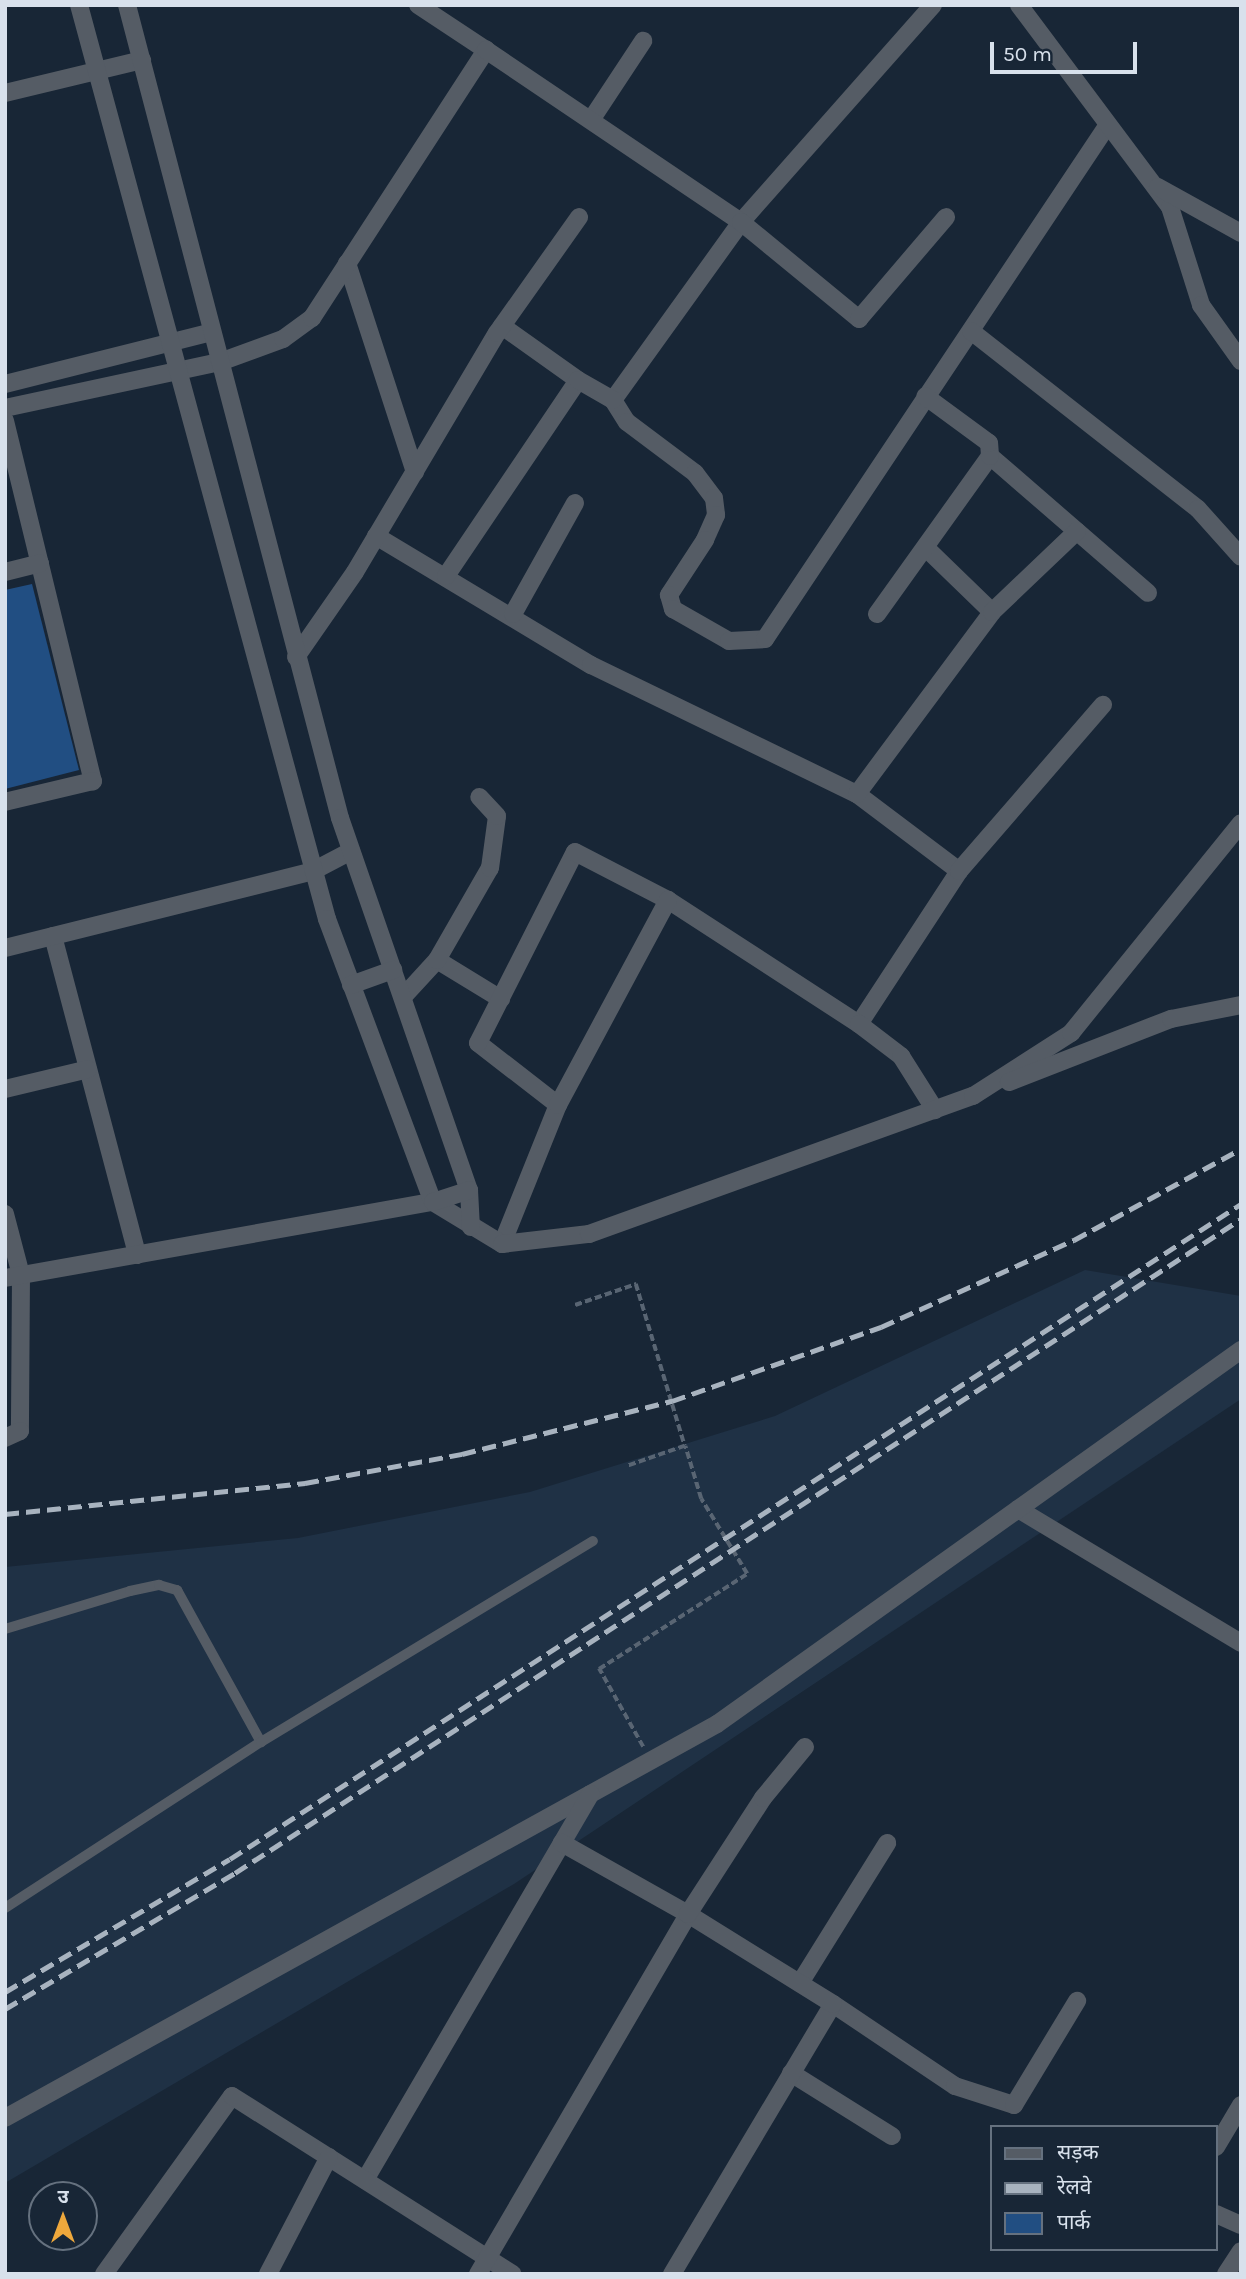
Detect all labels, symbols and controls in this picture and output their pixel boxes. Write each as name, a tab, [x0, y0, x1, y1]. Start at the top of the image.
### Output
scale bar	[994, 28, 1141, 72]
text: 50 m	[1003, 42, 1052, 66]
legend	[990, 2125, 1218, 2251]
text: सड़क	[1057, 2140, 1099, 2164]
text: रेलवे	[1057, 2175, 1092, 2199]
north arrow	[28, 2181, 98, 2251]
text: उ	[57, 2186, 69, 2208]
text: पार्क	[1057, 2210, 1091, 2234]

